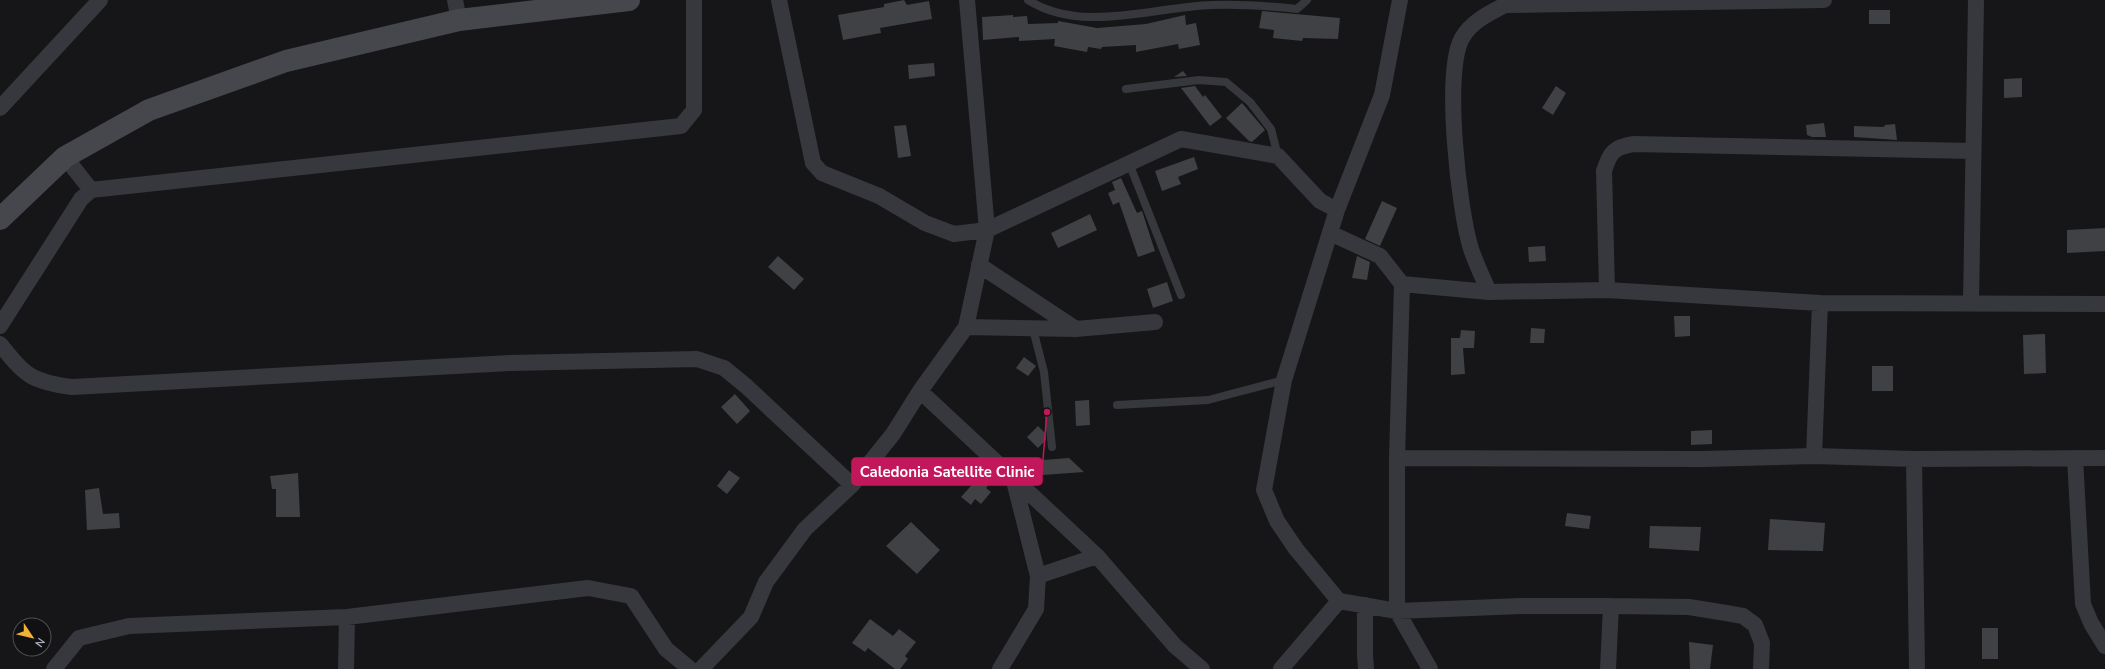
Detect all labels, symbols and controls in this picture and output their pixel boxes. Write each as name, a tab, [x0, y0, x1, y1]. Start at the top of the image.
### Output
callout: Caledonia Satellite Clinic	[852, 458, 1042, 485]
text: Caledonia Satellite Clinic	[860, 462, 1034, 482]
north arrow	[12, 617, 52, 657]
text: N	[31, 635, 48, 650]

